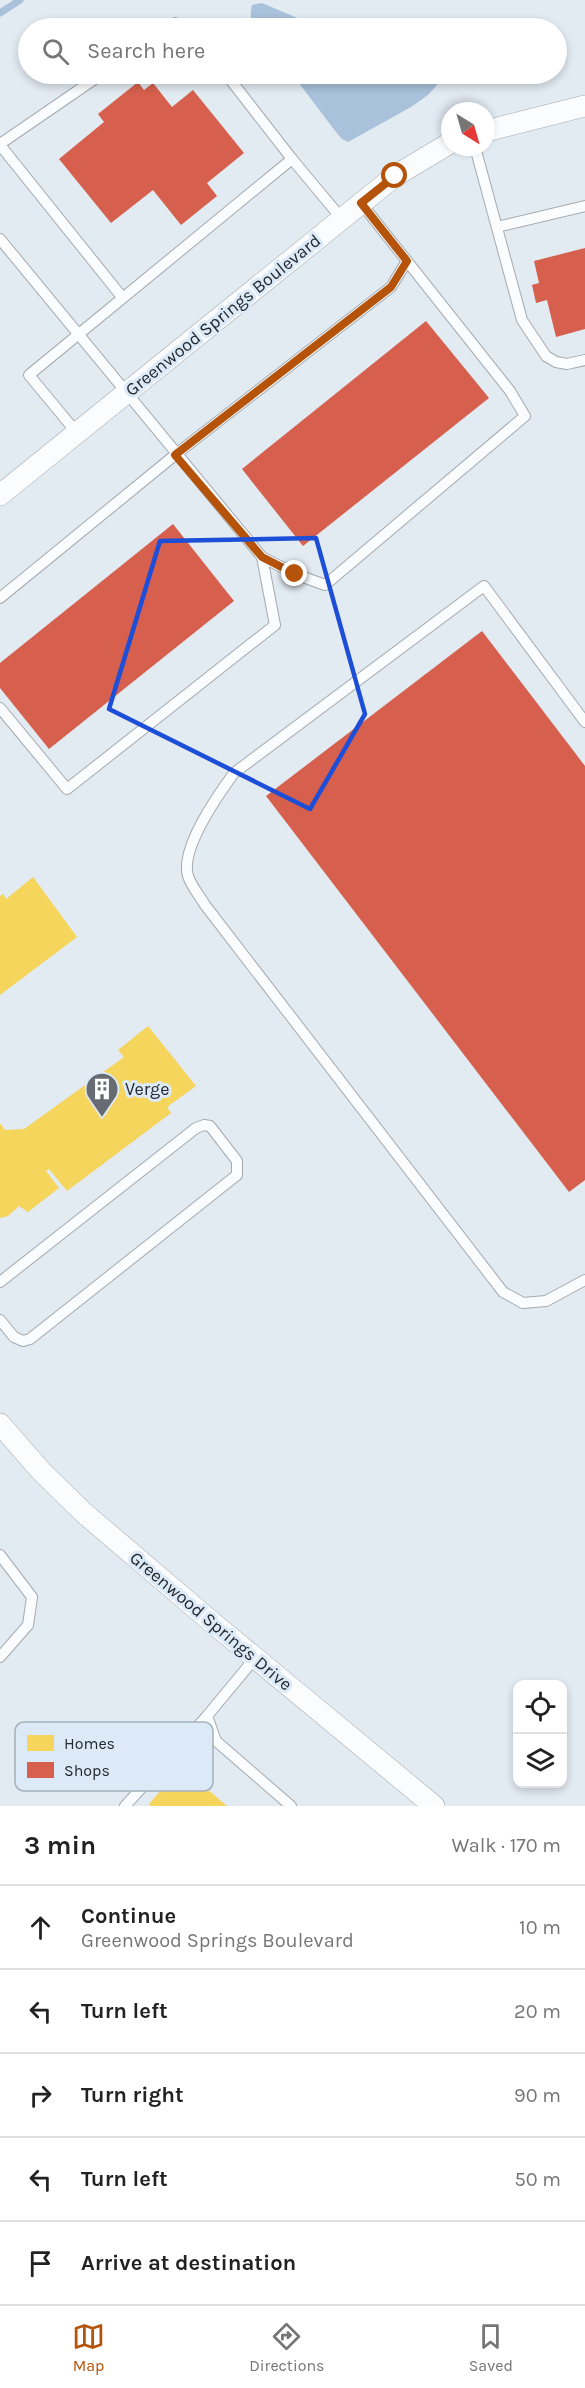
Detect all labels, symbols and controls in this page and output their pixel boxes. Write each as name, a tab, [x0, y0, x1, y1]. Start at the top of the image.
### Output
search box	[18, 18, 567, 84]
icon: search	[39, 35, 72, 68]
text: Search here	[87, 38, 205, 64]
north arrow	[441, 102, 495, 156]
route start	[381, 162, 407, 188]
street label: Greenwood Springs Boulevard	[121, 229, 325, 401]
route end	[281, 560, 307, 586]
building icon: Verge	[84, 1071, 120, 1118]
place label: Verge	[125, 1078, 169, 1100]
street label: Greenwood Springs Drive	[125, 1547, 297, 1695]
map controls	[513, 1680, 567, 1788]
button: locate	[513, 1680, 567, 1734]
legend	[15, 1722, 213, 1791]
text: Homes	[64, 1734, 115, 1753]
button: layers	[513, 1734, 567, 1788]
text: Shops	[64, 1761, 110, 1780]
text: 3 min	[24, 1830, 96, 1861]
text: Walk · 170 m	[451, 1834, 561, 1857]
text: Continue	[81, 1903, 176, 1929]
icon: ahead	[24, 1911, 57, 1944]
text: 10 m	[519, 1916, 561, 1939]
text: Greenwood Springs Boulevard	[81, 1929, 354, 1952]
icon: left	[24, 1995, 57, 2028]
text: Turn left	[81, 1998, 168, 2024]
text: 20 m	[514, 2000, 561, 2023]
icon: right	[24, 2079, 57, 2112]
text: Turn right	[81, 2082, 184, 2108]
text: 90 m	[514, 2084, 561, 2107]
icon: left	[24, 2163, 57, 2196]
text: Turn left	[81, 2166, 168, 2192]
text: 50 m	[514, 2168, 561, 2191]
icon: arrive	[24, 2247, 57, 2280]
text: Arrive at destination	[81, 2250, 296, 2276]
tab: Map	[72, 2320, 105, 2375]
tab: Directions	[249, 2320, 324, 2375]
tab: Saved	[469, 2320, 513, 2375]

